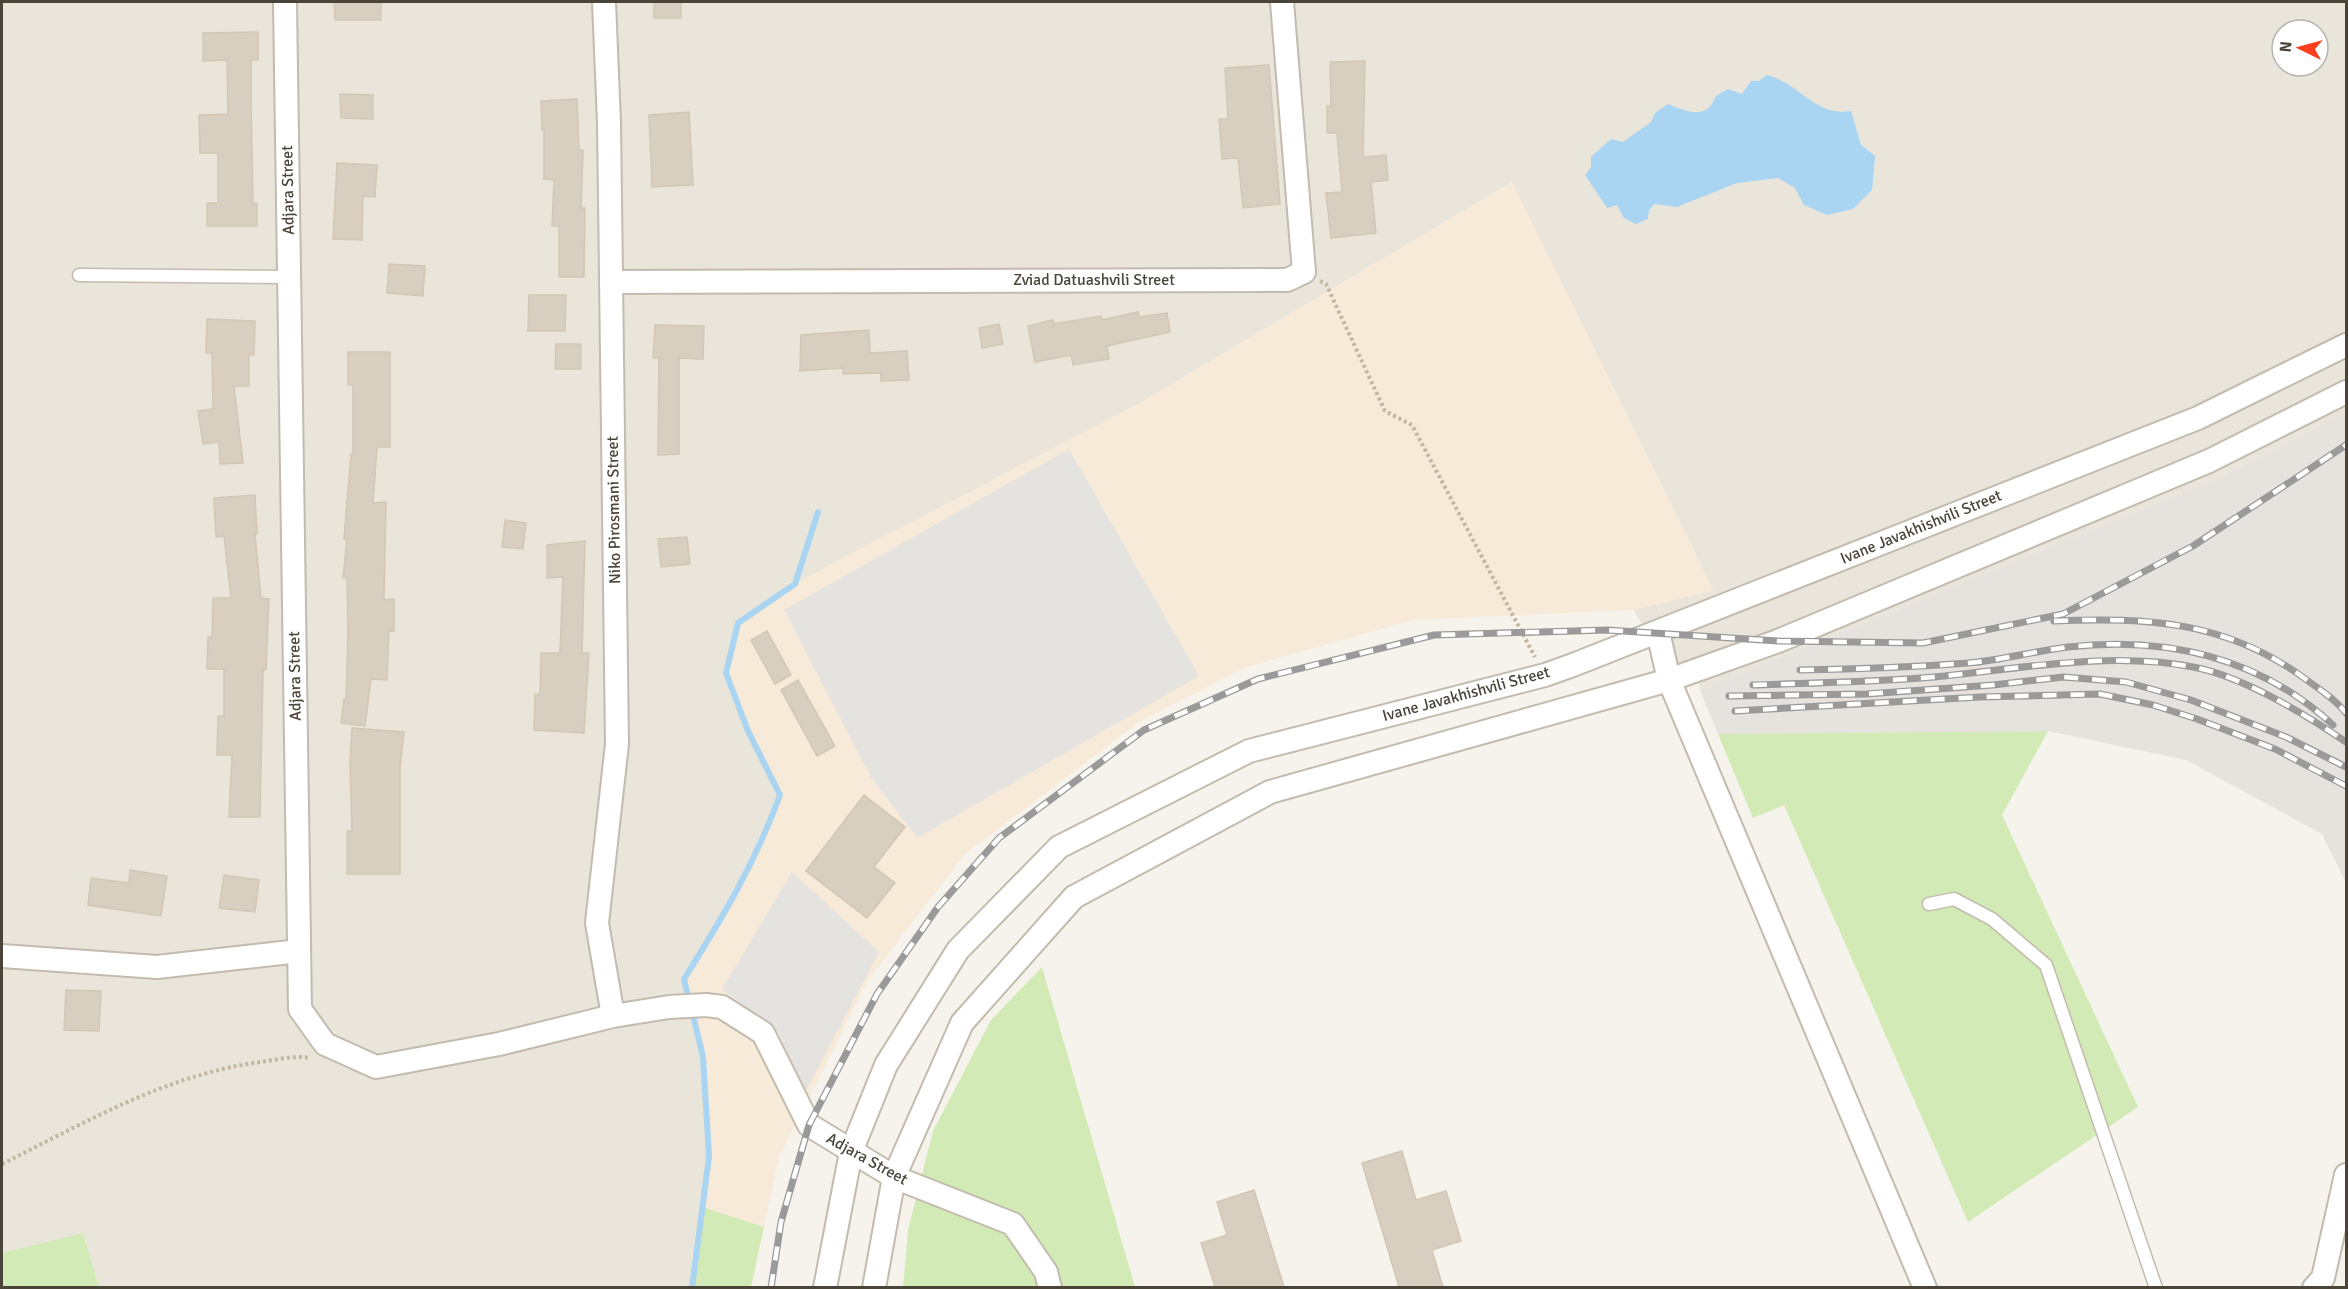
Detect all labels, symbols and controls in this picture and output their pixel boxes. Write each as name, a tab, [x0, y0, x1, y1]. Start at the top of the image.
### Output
north arrow	[2270, 18, 2330, 78]
text: N	[2276, 40, 2297, 53]
street label: Adjara Street	[277, 145, 299, 235]
street label: Zviad Datuashvili Street	[1013, 270, 1175, 290]
street label: Niko Pirosmani Street	[603, 435, 625, 584]
street label: Ivane Javakhishvili Street	[1837, 485, 2005, 569]
street label: Adjara Street	[284, 631, 306, 721]
street label: Ivane Javakhishvili Street	[1380, 662, 1552, 726]
street label: Adjara Street	[823, 1128, 911, 1190]

